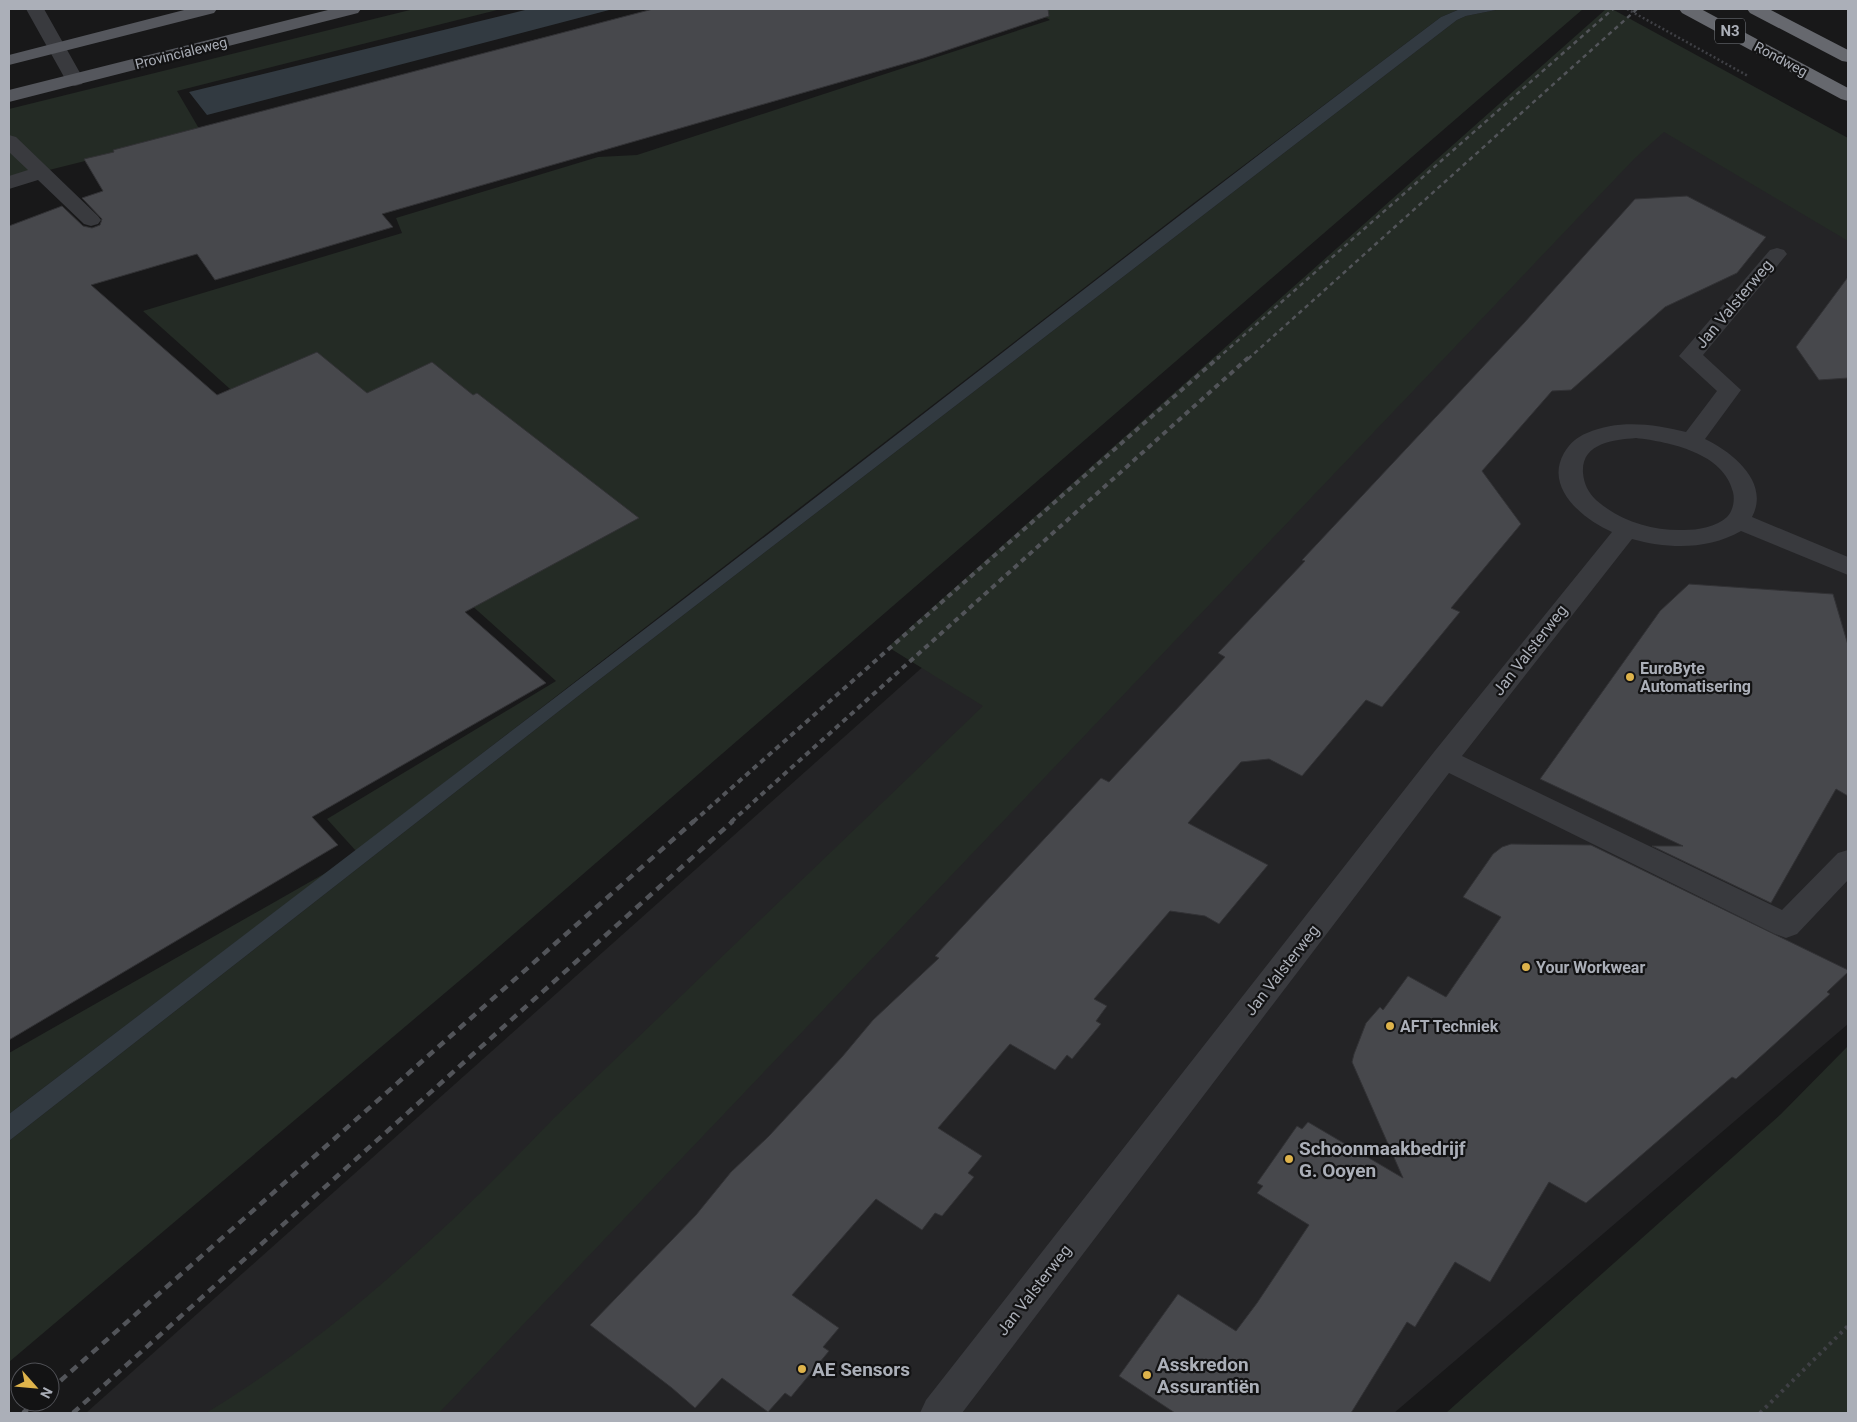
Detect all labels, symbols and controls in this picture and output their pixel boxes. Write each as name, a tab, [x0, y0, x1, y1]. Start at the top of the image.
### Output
road number: N3	[1715, 18, 1745, 44]
street label: Provincialeweg	[133, 34, 229, 72]
street label: Rondweg	[1752, 38, 1810, 80]
street label: Jan Valsterweg	[1691, 256, 1777, 352]
street label: Jan Valsterweg	[1489, 601, 1571, 699]
place label: EuroByte Automatisering	[1640, 659, 1751, 696]
marker: EuroByte Automatisering	[1624, 671, 1636, 683]
street label: Jan Valsterweg	[1241, 921, 1323, 1019]
place label: Your Workwear	[1536, 958, 1645, 977]
marker: Your Workwear	[1520, 961, 1532, 973]
place label: AFT Techniek	[1400, 1017, 1499, 1036]
marker: AFT Techniek	[1384, 1020, 1396, 1032]
place label: Schoonmaakbedrijf G. Ooyen	[1299, 1137, 1466, 1182]
marker: Schoonmaakbedrijf G. Ooyen	[1283, 1153, 1295, 1165]
street label: Jan Valsterweg	[993, 1241, 1075, 1339]
place label: Asskredon Assurantiën	[1157, 1353, 1260, 1398]
place label: AE Sensors	[812, 1358, 910, 1381]
north arrow	[10, 1362, 60, 1412]
marker: AE Sensors	[796, 1363, 808, 1375]
marker: Asskredon Assurantiën	[1141, 1369, 1153, 1381]
text: N	[37, 1385, 56, 1401]

